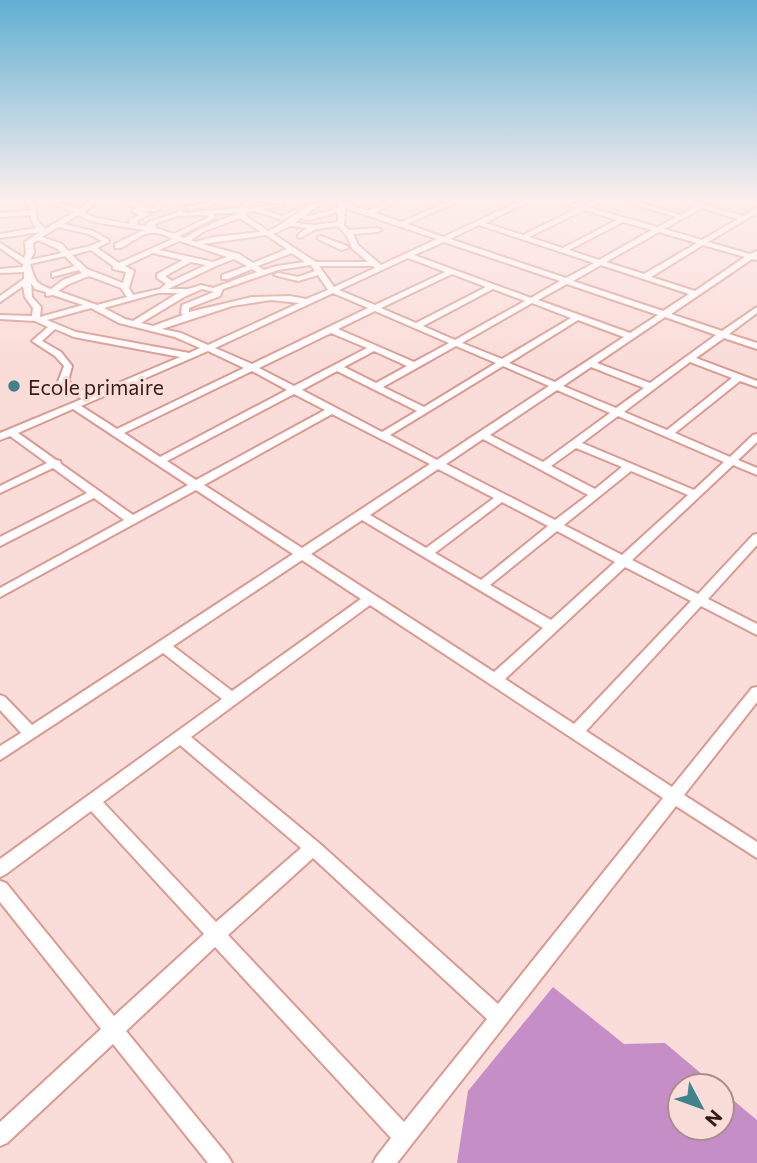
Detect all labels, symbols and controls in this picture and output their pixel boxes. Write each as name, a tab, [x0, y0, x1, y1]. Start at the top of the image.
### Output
place label: Ecole primaire	[28, 374, 164, 399]
marker: Ecole primaire	[6, 378, 22, 394]
north arrow	[666, 1072, 736, 1142]
text: N	[701, 1106, 728, 1131]

